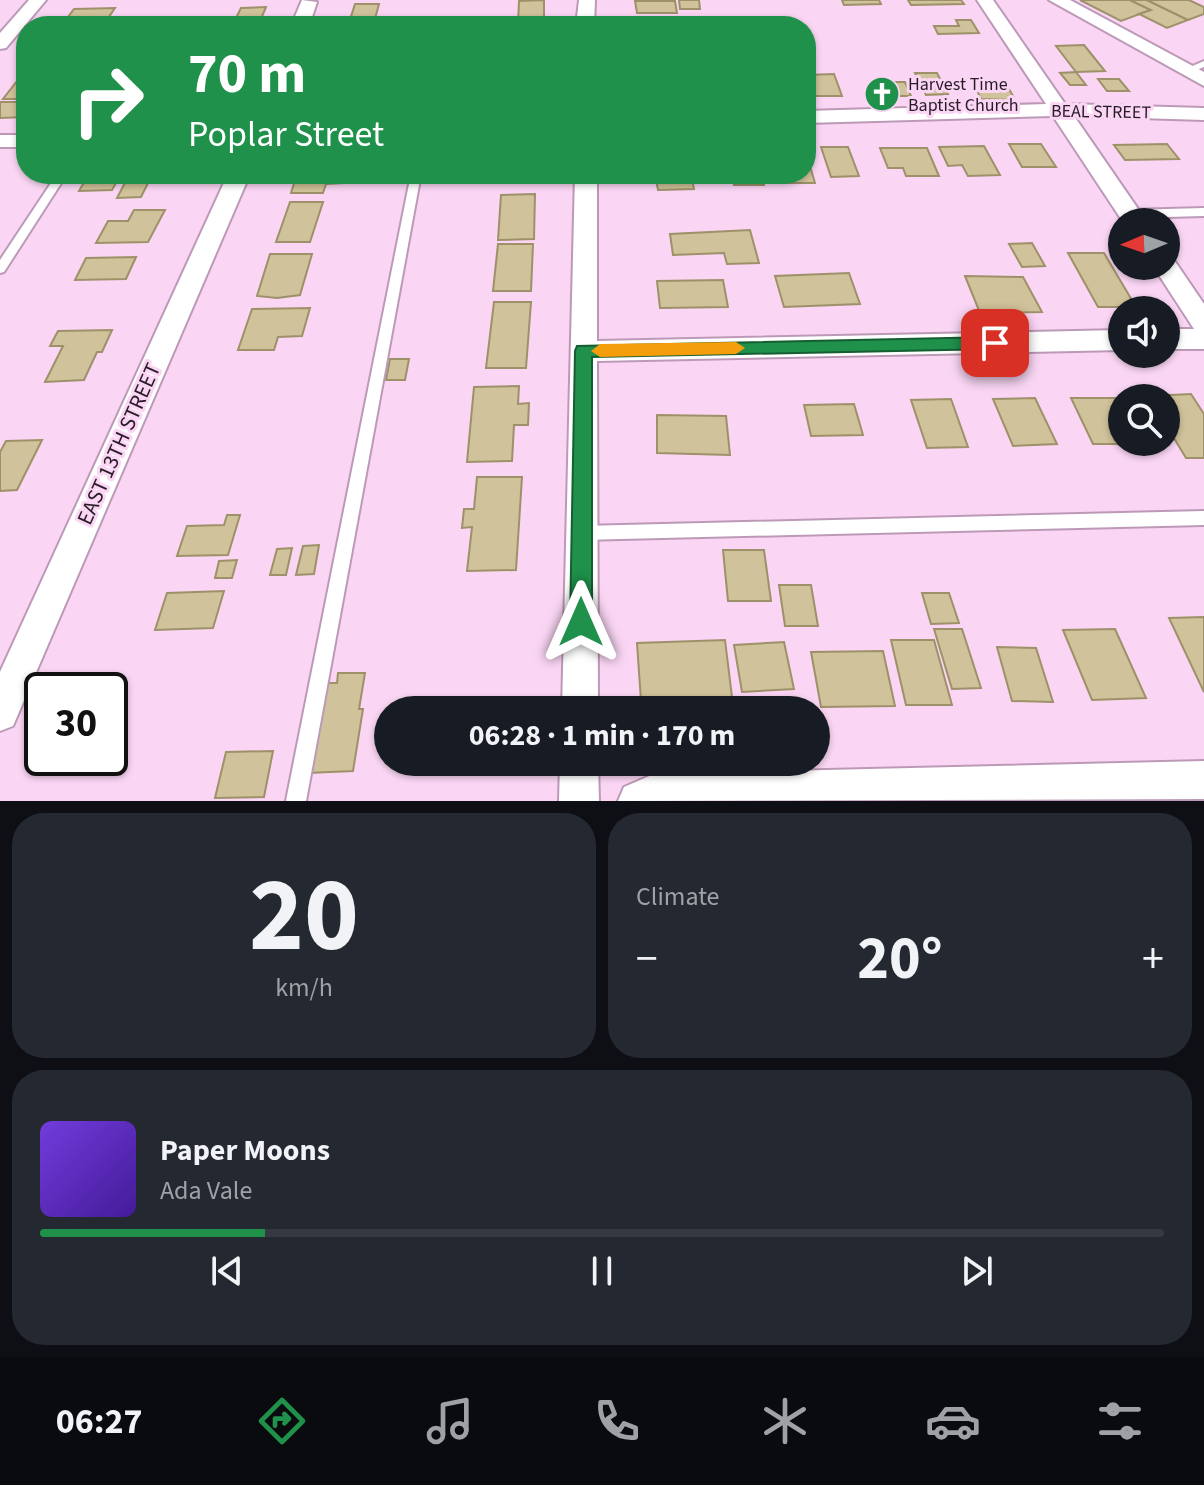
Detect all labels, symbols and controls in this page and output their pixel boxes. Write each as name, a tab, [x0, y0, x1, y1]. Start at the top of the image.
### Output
text: 70 m	[188, 35, 306, 114]
icon: right	[56, 48, 160, 152]
place label: Harvest Time Baptist Church	[908, 72, 1019, 118]
church icon: Harvest Time Baptist Church	[863, 75, 901, 113]
street label: BEAL STREET	[1051, 99, 1152, 125]
text: Poplar Street	[188, 109, 384, 160]
north arrow	[1108, 208, 1180, 280]
map controls	[1108, 208, 1180, 456]
button: sound	[1108, 296, 1180, 368]
pin	[961, 309, 1029, 377]
icon: arrive	[973, 321, 1017, 365]
street label: EAST 13TH STREET	[69, 358, 169, 530]
button: search	[1108, 384, 1180, 456]
position arrow	[539, 580, 623, 664]
speed limit sign: 30	[24, 672, 128, 776]
text: 06:28 · 1 min · 170 m	[469, 714, 735, 757]
text: 20	[249, 843, 359, 991]
text: Climate	[636, 878, 720, 915]
text: 20°	[857, 917, 943, 1002]
text: −	[636, 928, 658, 991]
text: +	[1142, 928, 1164, 991]
text: km/h	[275, 969, 333, 1006]
text: Paper Moons	[160, 1129, 330, 1172]
text: Ada Vale	[160, 1172, 252, 1209]
icon: previous	[205, 1249, 249, 1293]
icon: pause	[580, 1249, 624, 1293]
icon: next	[955, 1249, 999, 1293]
icon: directions	[254, 1393, 310, 1449]
icon: music	[422, 1393, 478, 1449]
icon: phone	[589, 1393, 645, 1449]
icon: climate	[757, 1393, 813, 1449]
icon: car	[925, 1393, 981, 1449]
icon: filters	[1092, 1393, 1148, 1449]
text: 06:27	[56, 1396, 143, 1447]

